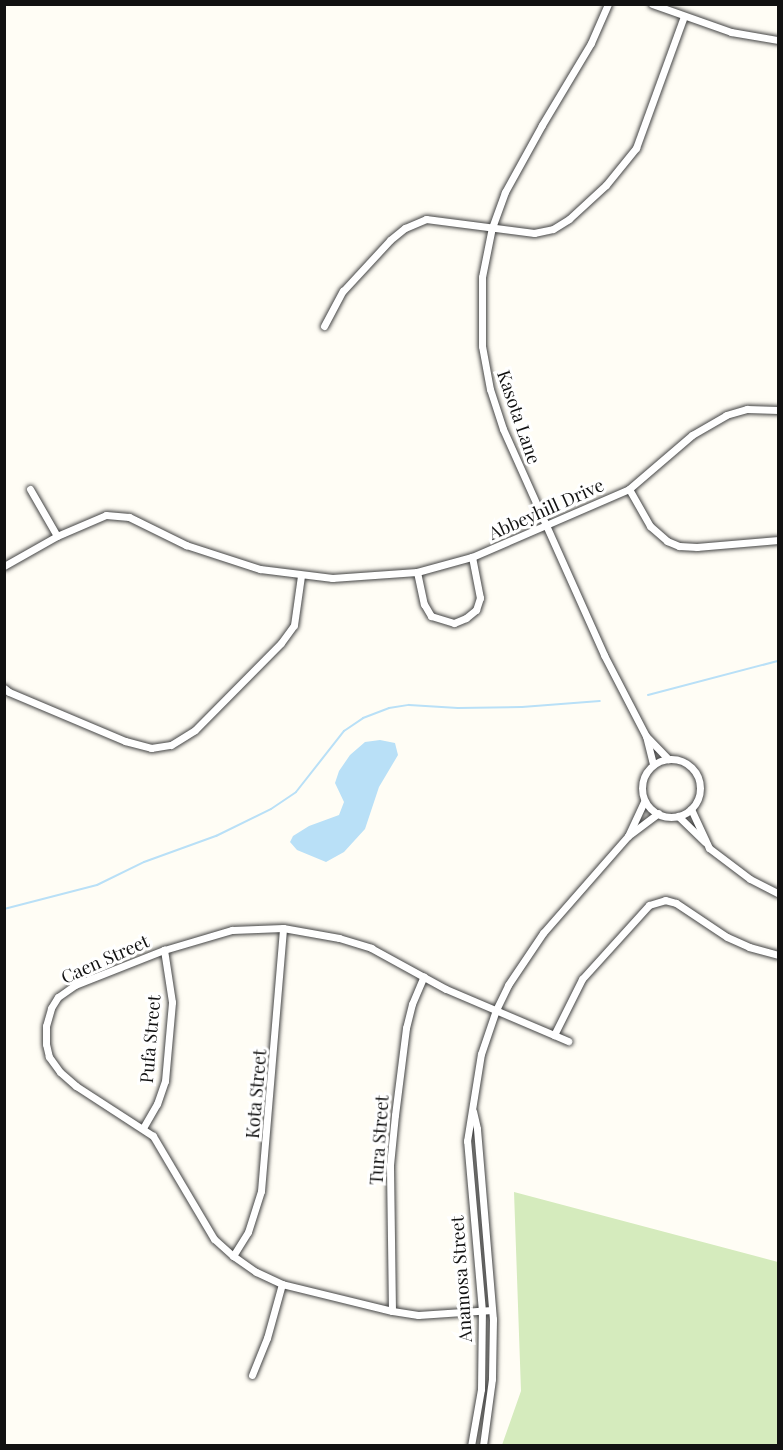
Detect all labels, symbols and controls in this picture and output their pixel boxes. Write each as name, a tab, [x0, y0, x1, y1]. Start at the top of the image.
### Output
street label: Kasota Lane	[493, 367, 545, 467]
street label: Abbeyhill Drive	[485, 474, 607, 544]
street label: Caen Street	[58, 930, 152, 988]
street label: Pufa Street	[135, 994, 165, 1084]
street label: Kota Street	[241, 1048, 271, 1140]
street label: Tura Street	[365, 1094, 393, 1186]
street label: Anamosa Street	[446, 1215, 476, 1343]

